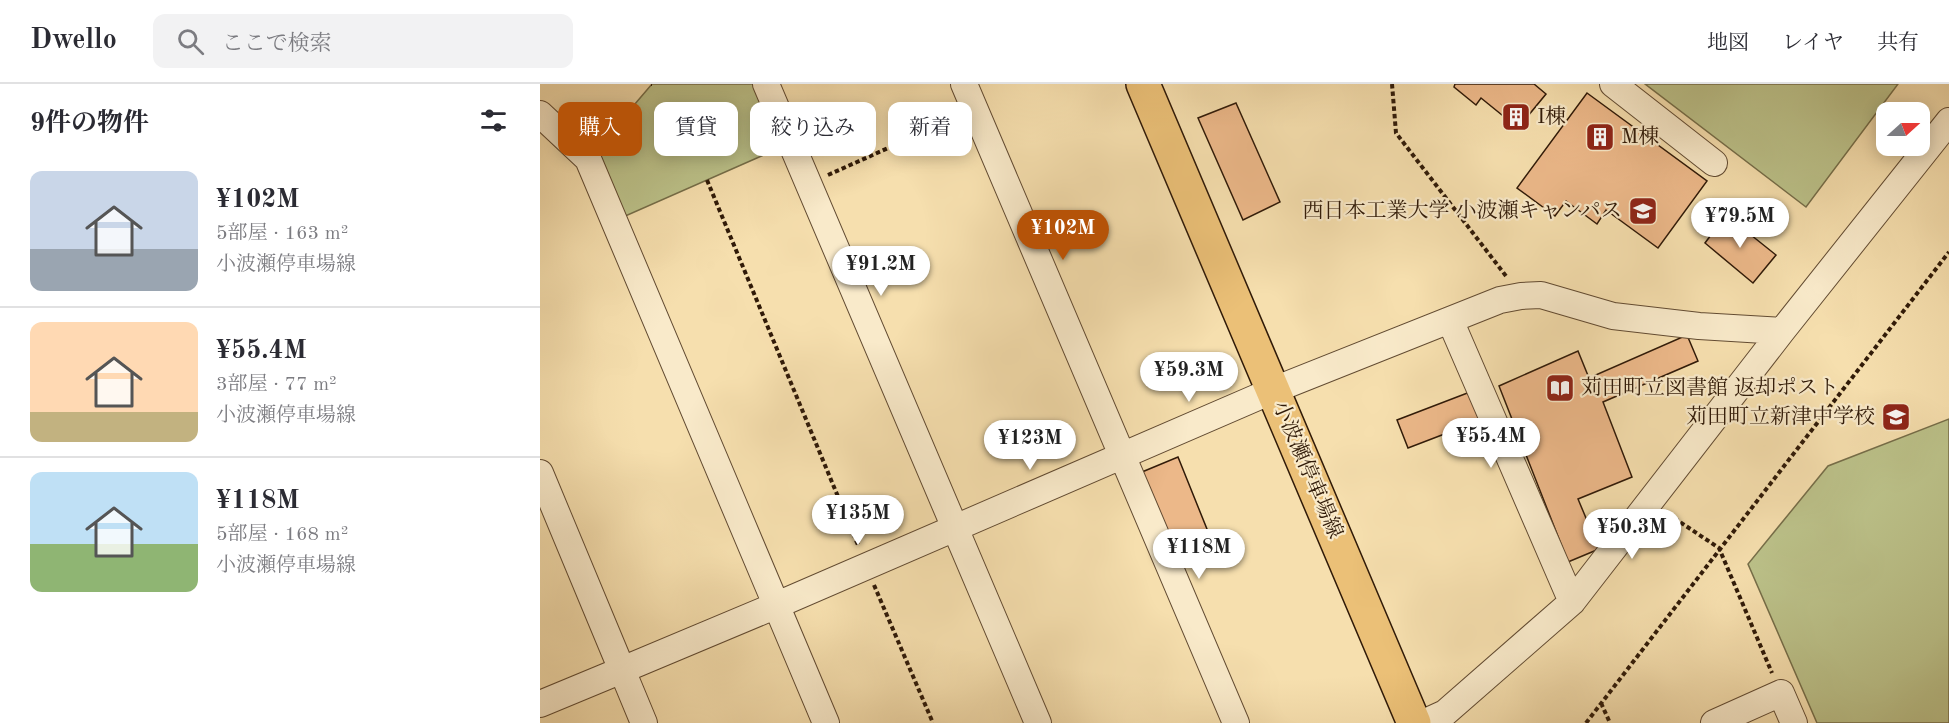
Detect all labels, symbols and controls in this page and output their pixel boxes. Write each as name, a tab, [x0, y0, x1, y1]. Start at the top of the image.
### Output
search box	[153, 14, 573, 68]
icon: search	[174, 25, 207, 58]
text: Dwello	[30, 27, 117, 55]
text: ここで検索	[222, 33, 332, 55]
text: 地図	[1707, 33, 1749, 54]
text: レイヤ	[1782, 33, 1844, 54]
text: 共有	[1877, 33, 1919, 54]
building icon: I棟	[1500, 101, 1532, 133]
chip: 購入	[558, 102, 642, 156]
chip: 賃貸	[654, 102, 738, 156]
chip: 絞り込み	[750, 102, 876, 156]
chip: 新着	[888, 102, 972, 156]
north arrow	[1876, 102, 1930, 156]
map controls	[1876, 102, 1930, 156]
icon: filters	[477, 104, 510, 137]
place label: I棟	[1537, 105, 1566, 128]
text: 9件の物件	[30, 111, 149, 137]
building icon: M棟	[1584, 121, 1616, 153]
place label: M棟	[1621, 125, 1660, 148]
text: ¥102M	[216, 187, 299, 213]
icon: home	[78, 195, 150, 267]
school or university icon: 西日本工業大学 小波瀬キャンパス	[1627, 195, 1659, 227]
pin: ¥79.5M	[1691, 198, 1789, 249]
place label: 西日本工業大学 小波瀬キャンパス	[1303, 199, 1622, 222]
text: ¥79.5M	[1705, 207, 1775, 227]
pin: ¥102M	[1021, 210, 1105, 261]
text: ¥102M	[1031, 219, 1095, 239]
text: 5部屋 · 163 m²	[216, 224, 348, 244]
pin: ¥91.2M	[832, 246, 930, 297]
text: 小波瀬停車場線	[216, 255, 356, 275]
text: ¥91.2M	[846, 255, 916, 275]
text: ¥55.4M	[216, 338, 307, 364]
icon: home	[78, 346, 150, 418]
pin: ¥59.3M	[1140, 352, 1238, 403]
text: ¥59.3M	[1154, 361, 1224, 381]
library icon: 苅田町立図書館 返却ポスト	[1544, 372, 1576, 404]
text: 3部屋 · 77 m²	[216, 375, 337, 395]
place label: 苅田町立図書館 返却ポスト	[1581, 376, 1839, 399]
street label: 小波瀬停車場線	[1269, 397, 1347, 542]
school or university icon: 苅田町立新津中学校	[1880, 401, 1912, 433]
place label: 苅田町立新津中学校	[1686, 405, 1875, 428]
text: 小波瀬停車場線	[216, 406, 356, 426]
pin: ¥55.4M	[1442, 418, 1540, 469]
pin: ¥123M	[988, 420, 1072, 471]
text: ¥55.4M	[1456, 427, 1526, 447]
text: ¥123M	[998, 429, 1062, 449]
text: ¥118M	[216, 488, 299, 514]
pin: ¥135M	[816, 495, 900, 546]
icon: home	[78, 496, 150, 568]
text: ¥135M	[826, 504, 890, 524]
pin: ¥50.3M	[1583, 509, 1681, 560]
text: ¥50.3M	[1597, 518, 1667, 538]
text: 5部屋 · 168 m²	[216, 525, 348, 545]
pin: ¥118M	[1157, 529, 1241, 580]
text: ¥118M	[1167, 538, 1231, 558]
text: 小波瀬停車場線	[216, 556, 356, 576]

